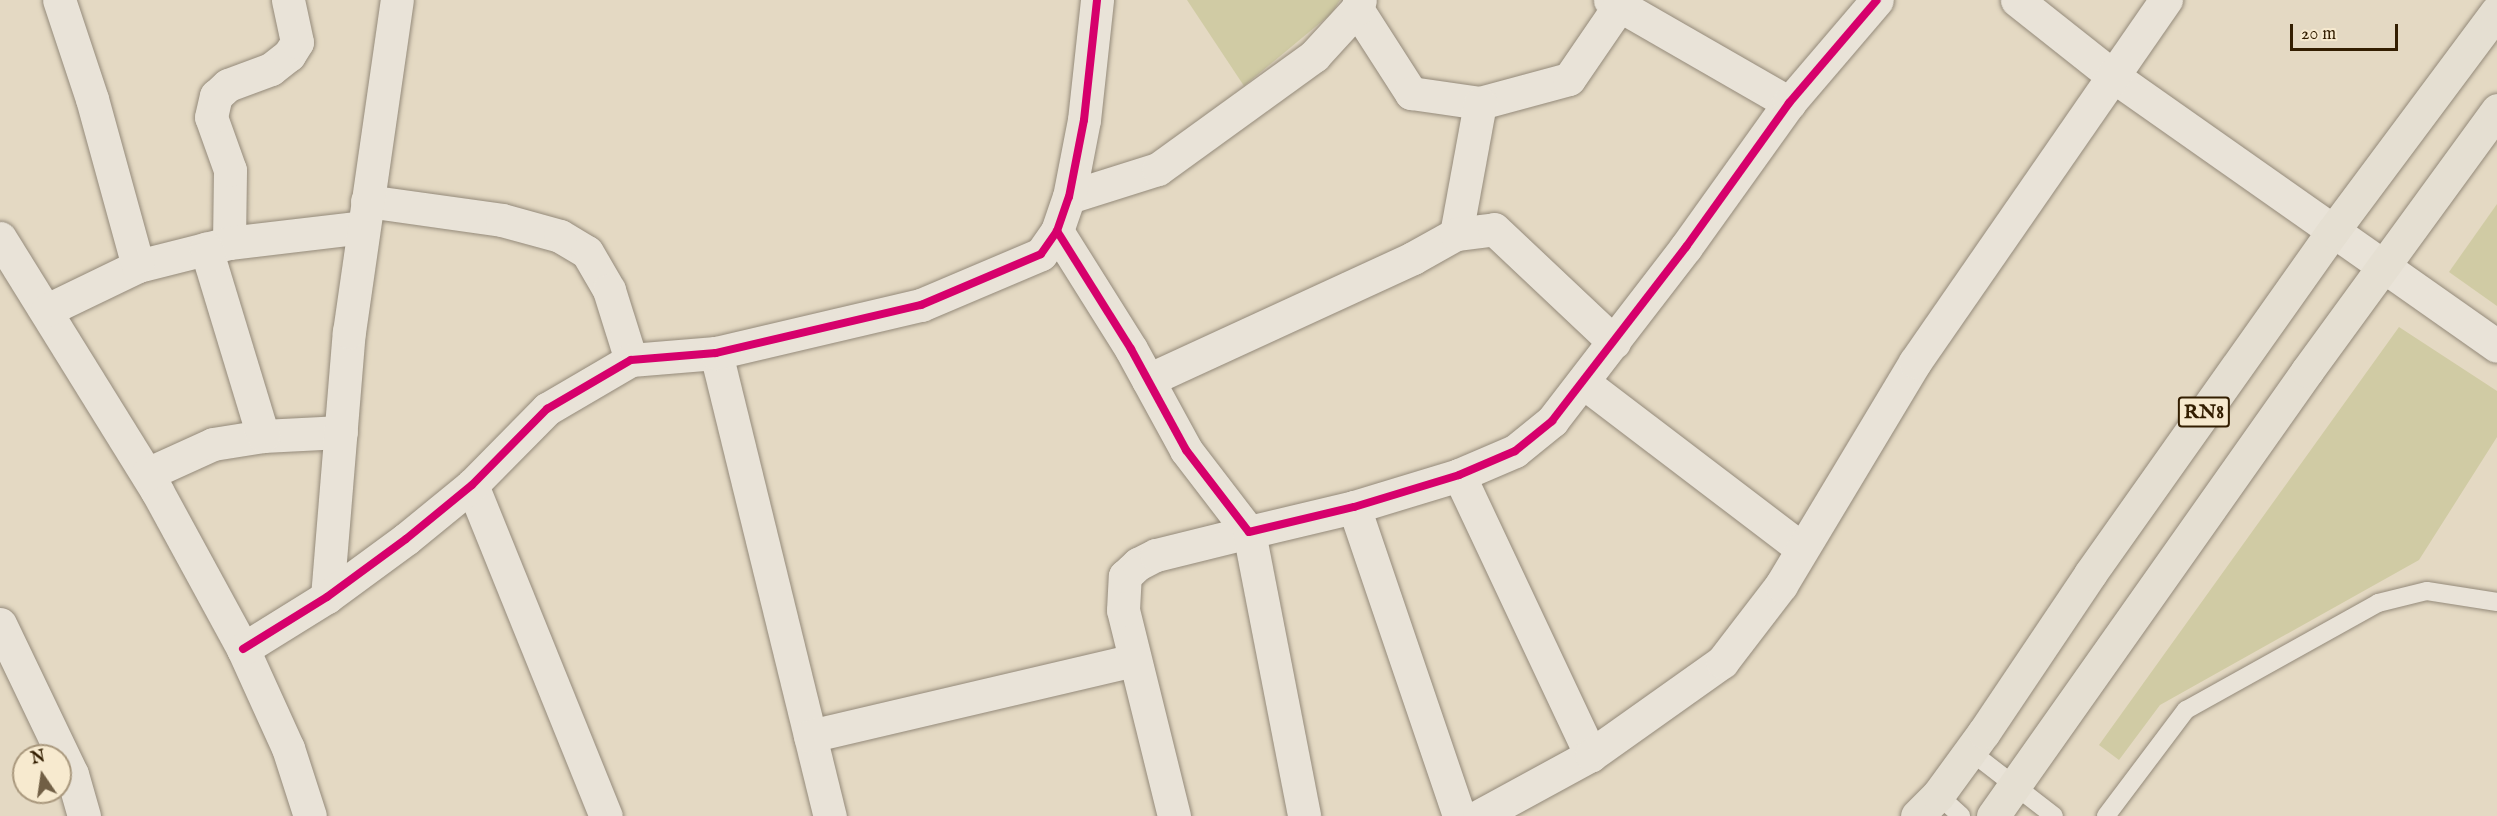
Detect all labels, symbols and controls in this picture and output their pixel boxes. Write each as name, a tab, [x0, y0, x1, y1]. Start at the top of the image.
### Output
scale bar	[2293, 12, 2401, 50]
text: 20 m	[2301, 23, 2336, 46]
road number: RN8	[2177, 395, 2231, 429]
north arrow	[12, 744, 72, 804]
text: N	[29, 747, 47, 770]

